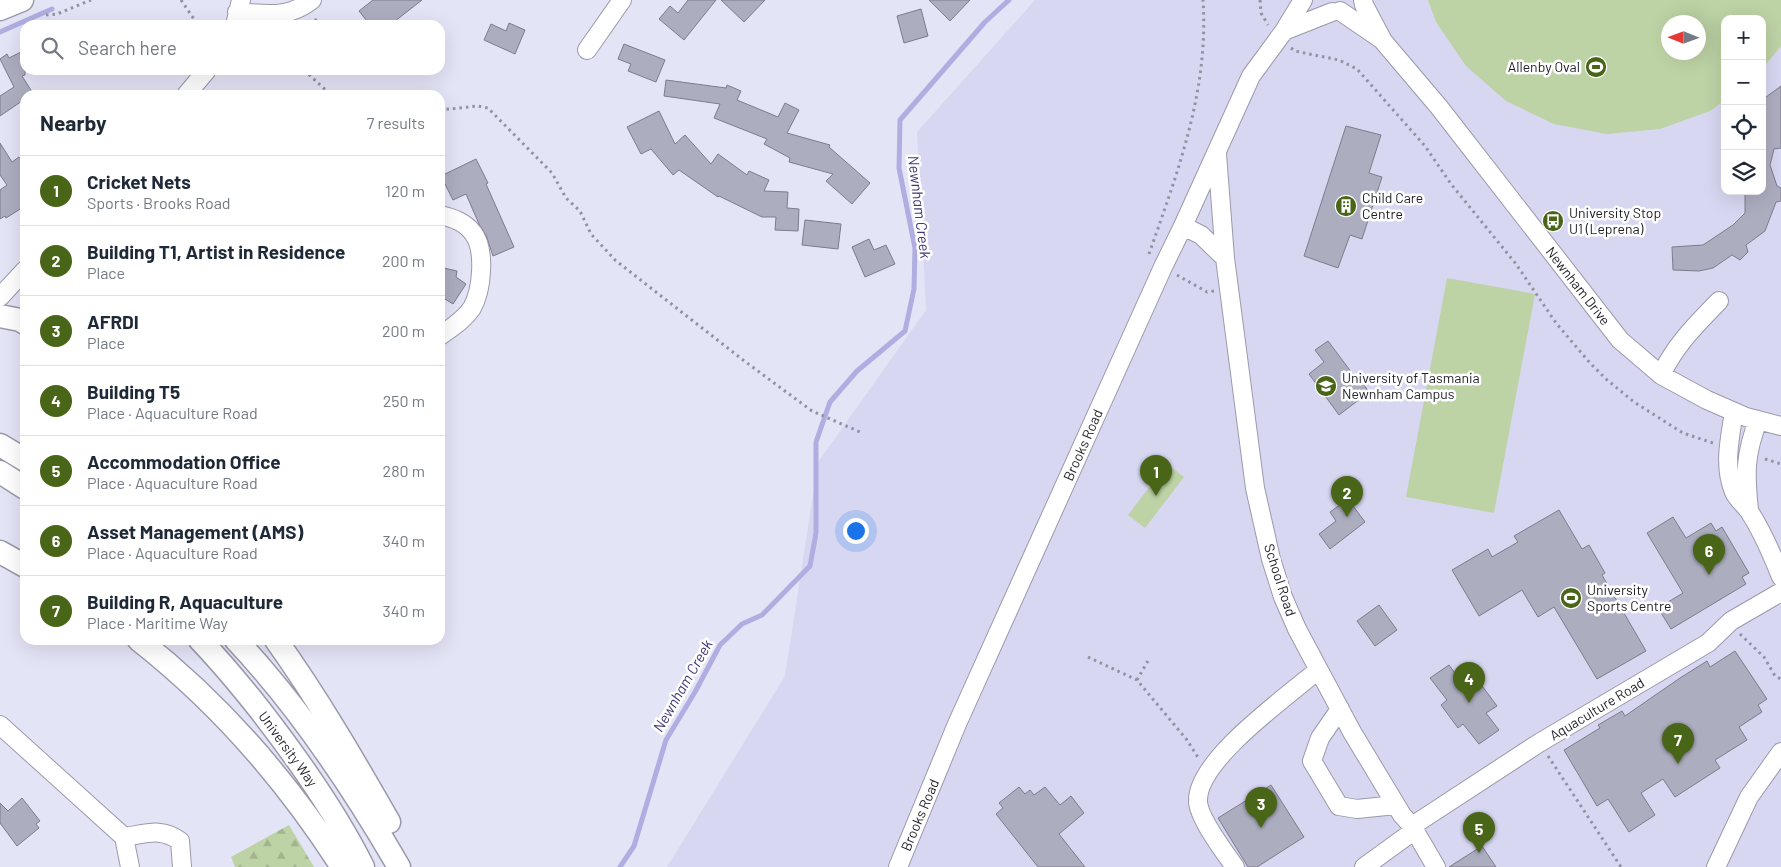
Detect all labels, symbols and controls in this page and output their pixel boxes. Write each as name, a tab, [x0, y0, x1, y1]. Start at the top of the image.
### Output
north arrow	[1661, 15, 1706, 60]
map controls	[1721, 15, 1766, 195]
button: +	[1721, 15, 1766, 60]
search box	[20, 20, 445, 75]
icon: search	[38, 34, 66, 62]
text: Search here	[78, 36, 177, 59]
sports icon: Allenby Oval	[1584, 55, 1608, 79]
place label: Allenby Oval	[1508, 58, 1580, 75]
button: −	[1721, 60, 1766, 105]
button: locate	[1721, 105, 1766, 150]
text: Nearby	[40, 110, 106, 135]
text: 7 results	[367, 113, 425, 132]
button: layers	[1721, 150, 1766, 195]
water label: Newnham Creek	[905, 155, 935, 260]
text: Cricket Nets	[87, 170, 191, 193]
text: 1	[53, 181, 59, 200]
text: 120 m	[385, 181, 425, 200]
place label: Child Care Centre	[1362, 189, 1423, 222]
text: Sports · Brooks Road	[87, 193, 231, 212]
building icon: Child Care Centre	[1334, 194, 1358, 218]
place label: University Stop U1 (Leprena)	[1569, 204, 1661, 237]
bus stop icon: University Stop U1 (Leprena)	[1541, 209, 1565, 233]
text: Building T1, Artist in Residence	[87, 240, 345, 263]
street label: Newnham Drive	[1543, 243, 1614, 328]
text: 2	[52, 251, 60, 270]
text: 200 m	[382, 251, 425, 270]
text: Place	[87, 263, 125, 282]
text: AFRDI	[87, 310, 139, 333]
text: 3	[52, 321, 60, 340]
text: 200 m	[382, 321, 425, 340]
text: Place	[87, 333, 125, 352]
place label: University of Tasmania Newnham Campus	[1342, 369, 1480, 402]
school or university icon: University of Tasmania Newnham Campus	[1314, 374, 1338, 398]
text: Building T5	[87, 380, 180, 403]
text: 4	[51, 391, 61, 410]
text: 250 m	[383, 391, 425, 410]
text: Place · Aquaculture Road	[87, 403, 258, 422]
street label: Brooks Road	[1059, 406, 1106, 483]
text: Accommodation Office	[87, 450, 281, 473]
pin: 1	[1140, 455, 1172, 496]
text: 5	[52, 461, 60, 480]
text: 280 m	[383, 461, 425, 480]
text: Place · Aquaculture Road	[87, 473, 258, 492]
pin: 2	[1331, 476, 1363, 517]
your location	[843, 518, 869, 544]
text: Asset Management (AMS)	[87, 520, 303, 543]
text: 6	[52, 531, 60, 550]
text: 340 m	[382, 531, 425, 550]
pin: 6	[1693, 534, 1725, 575]
street label: School Road	[1261, 541, 1300, 618]
text: Place · Aquaculture Road	[87, 543, 258, 562]
place label: University Sports Centre	[1587, 581, 1671, 614]
sports icon: University Sports Centre	[1559, 586, 1583, 610]
text: Building R, Aquaculture	[87, 590, 283, 613]
text: 7	[52, 601, 60, 620]
text: 340 m	[382, 601, 425, 620]
text: Place · Maritime Way	[87, 613, 228, 632]
water label: Newnham Creek	[649, 636, 716, 735]
pin: 4	[1453, 662, 1485, 703]
street label: Aquaculture Road	[1546, 674, 1647, 744]
street label: University Way	[255, 708, 322, 790]
pin: 7	[1662, 723, 1694, 764]
street label: Brooks Road	[897, 776, 942, 853]
pin: 3	[1245, 787, 1277, 828]
pin: 5	[1463, 812, 1495, 853]

